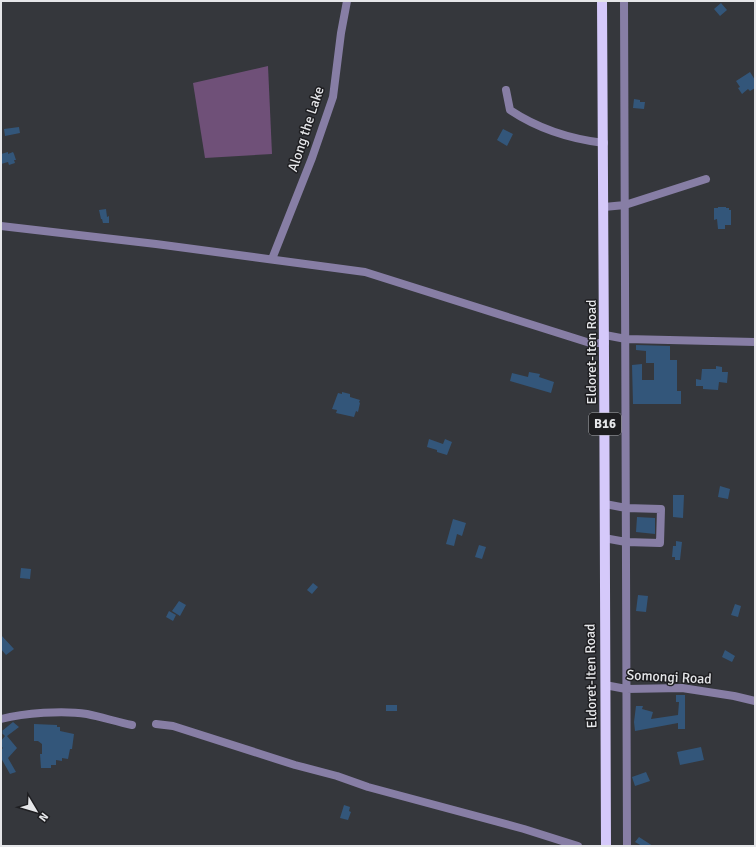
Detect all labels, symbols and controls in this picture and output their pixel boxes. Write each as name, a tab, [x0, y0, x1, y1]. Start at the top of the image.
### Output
street label: Along the Lake	[284, 84, 328, 174]
street label: Eldoret-Iten Road	[583, 300, 600, 404]
road number: B16	[589, 413, 621, 435]
street label: Eldoret-Iten Road	[582, 623, 600, 729]
street label: Somongi Road	[626, 666, 712, 688]
north arrow	[16, 791, 56, 831]
text: N	[36, 810, 51, 824]

